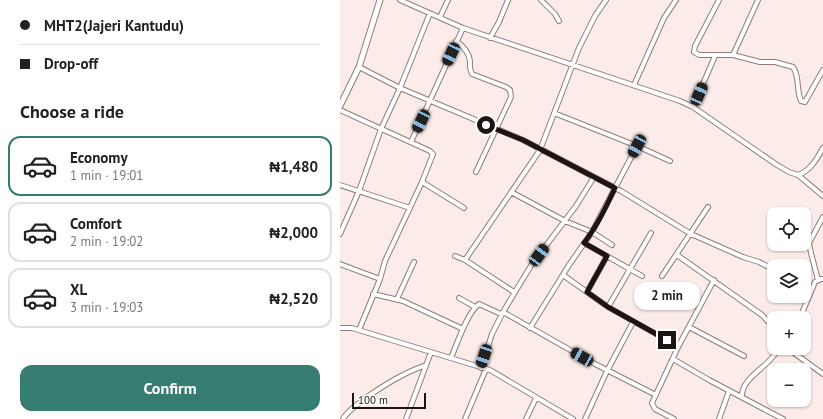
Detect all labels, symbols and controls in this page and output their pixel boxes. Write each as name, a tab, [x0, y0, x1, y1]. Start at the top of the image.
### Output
text: MHT2(Jajeri Kantudu)	[44, 16, 184, 35]
car	[440, 41, 462, 67]
text: Drop-off	[44, 54, 98, 73]
car	[689, 81, 709, 107]
text: Choose a ride	[20, 100, 124, 123]
car	[410, 108, 432, 134]
route start	[477, 116, 495, 134]
car	[626, 133, 648, 159]
icon: car	[22, 148, 58, 184]
text: Economy	[70, 148, 128, 167]
text: ₦1,480	[269, 157, 318, 176]
text: 1 min · 19:01	[70, 167, 143, 184]
map controls	[767, 207, 811, 407]
button: locate	[767, 207, 811, 251]
icon: car	[22, 214, 58, 250]
text: Comfort	[70, 214, 122, 233]
text: ₦2,000	[269, 223, 318, 242]
text: 2 min · 19:02	[70, 233, 143, 250]
car	[527, 242, 551, 268]
button: layers	[767, 259, 811, 303]
icon: car	[22, 280, 58, 316]
text: XL	[70, 280, 87, 299]
callout: 2 min	[634, 282, 700, 310]
text: 2 min	[651, 287, 683, 304]
text: ₦2,520	[269, 289, 318, 308]
text: 3 min · 19:03	[70, 299, 143, 316]
button: +	[767, 311, 811, 355]
route end	[658, 331, 676, 349]
car	[475, 343, 493, 369]
car	[569, 346, 595, 368]
button: −	[767, 363, 811, 407]
button: Confirm	[20, 365, 320, 411]
scale bar	[352, 391, 426, 410]
text: 100 m	[358, 393, 388, 407]

